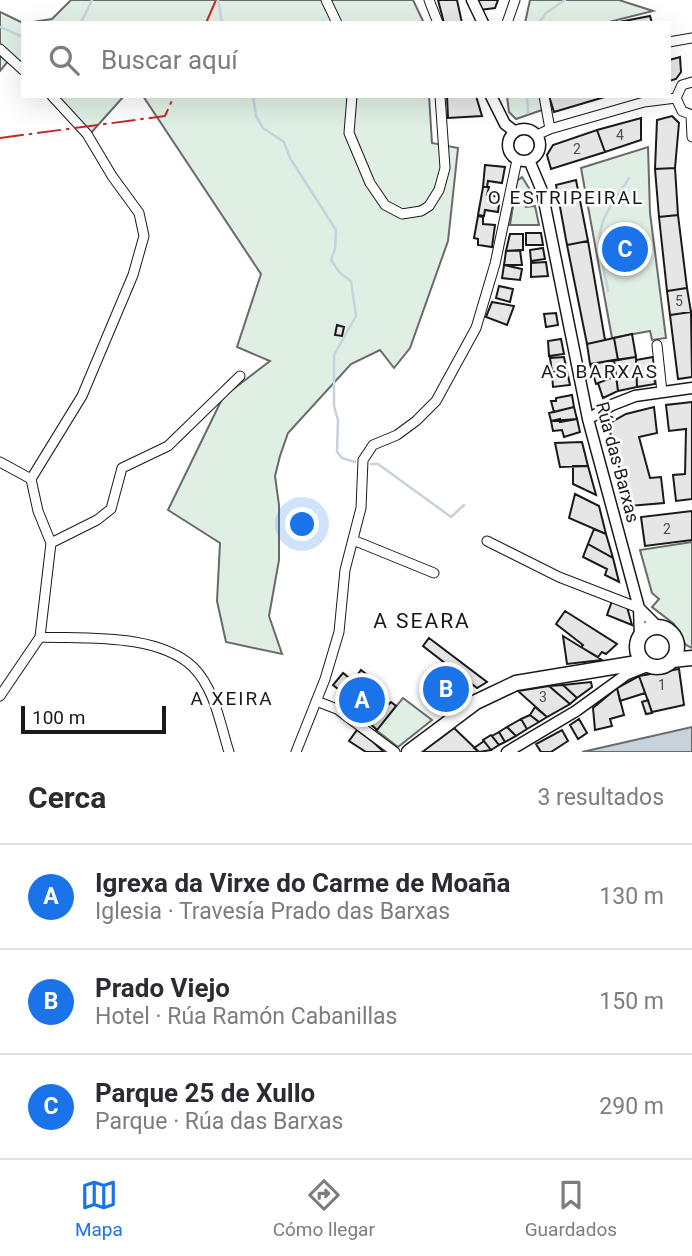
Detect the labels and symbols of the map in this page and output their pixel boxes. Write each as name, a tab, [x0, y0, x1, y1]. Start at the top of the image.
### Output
house number: 4	[616, 127, 624, 143]
house number: 2	[573, 141, 581, 157]
district label: O ESTRIPEIRAL	[488, 186, 644, 209]
pin: C	[602, 223, 648, 275]
house number: 5	[675, 293, 683, 309]
district label: AS BARXAS	[541, 360, 659, 383]
street label: Rúa das Barxas	[592, 399, 644, 525]
your location	[285, 507, 319, 541]
house number: 2	[663, 521, 671, 537]
district label: A SEARA	[373, 609, 471, 633]
pin: B	[423, 663, 469, 715]
pin: A	[339, 674, 385, 726]
house number: 1	[658, 677, 666, 693]
district label: A XEIRA	[190, 687, 274, 710]
house number: 3	[539, 689, 547, 705]
scale bar	[21, 703, 166, 735]

